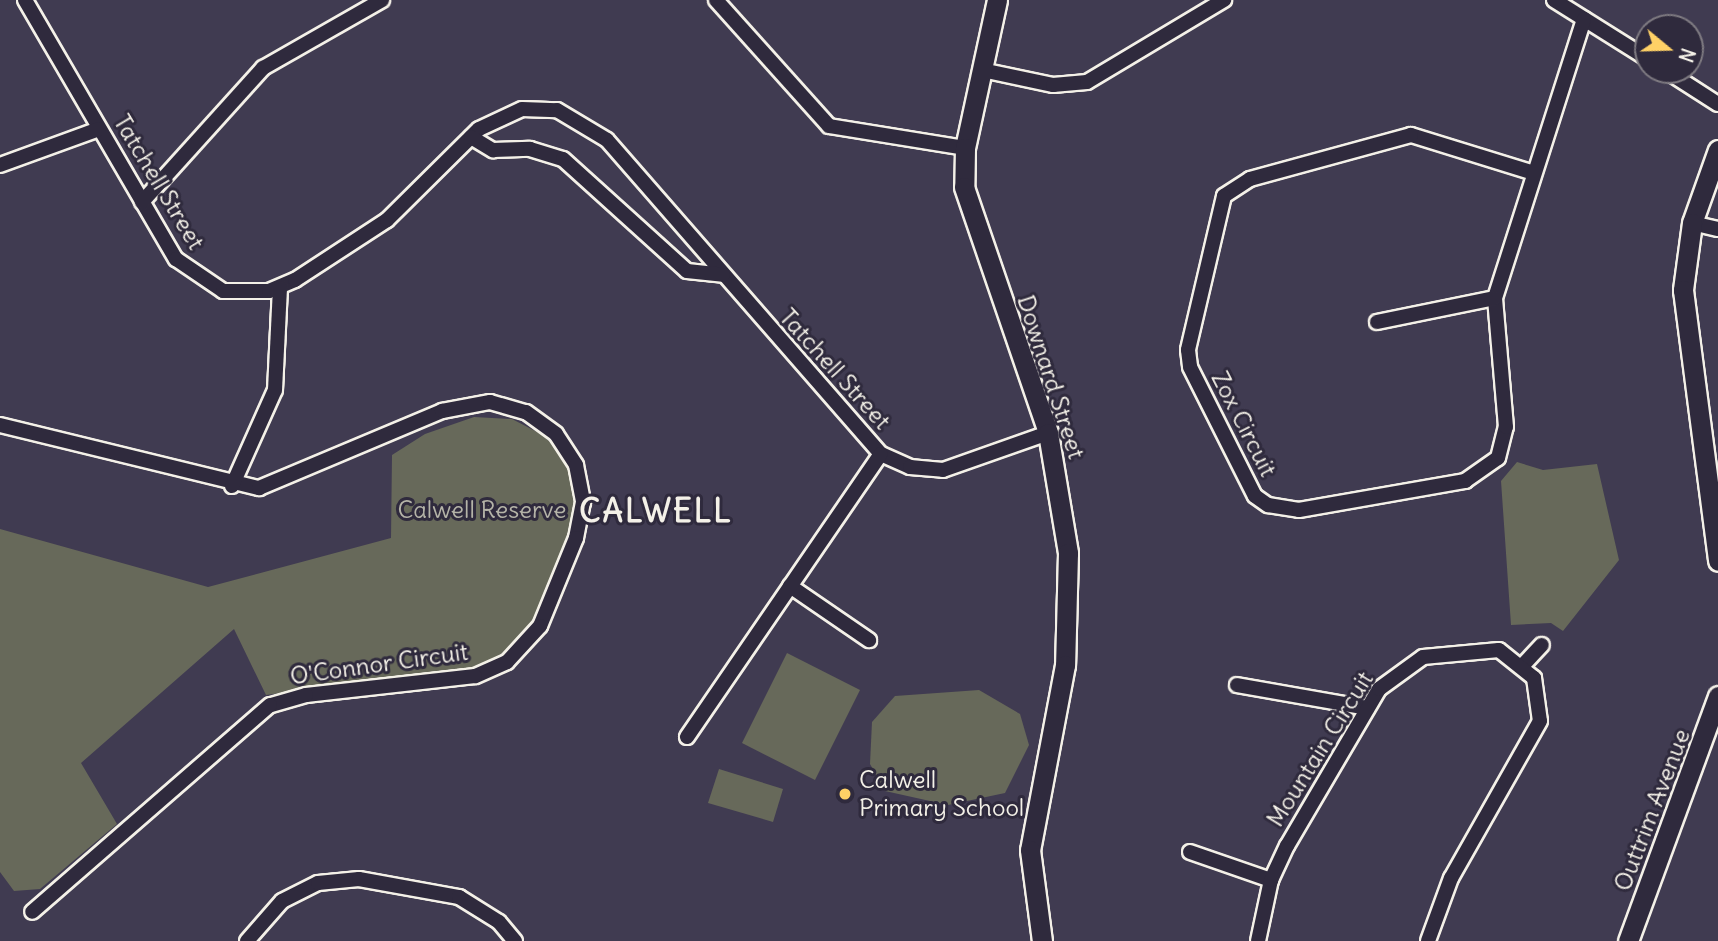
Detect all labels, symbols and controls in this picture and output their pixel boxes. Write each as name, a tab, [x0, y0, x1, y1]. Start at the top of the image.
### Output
north arrow	[1634, 14, 1704, 84]
text: N	[1673, 45, 1700, 65]
street label: Tatchell Street	[107, 109, 211, 255]
street label: Downard Street	[1011, 292, 1091, 462]
street label: Tatchell Street	[773, 303, 897, 435]
street label: Zox Circuit	[1205, 367, 1283, 481]
district label: CALWELL	[580, 492, 732, 530]
park label: Calwell Reserve	[398, 496, 566, 524]
street label: O'Connor Circuit	[288, 637, 470, 691]
street label: Mountain Circuit	[1261, 666, 1379, 832]
street label: Outtrim Avenue	[1608, 725, 1696, 895]
place label: Calwell Primary School	[859, 766, 1024, 822]
marker: Calwell Primary School	[837, 786, 853, 802]

